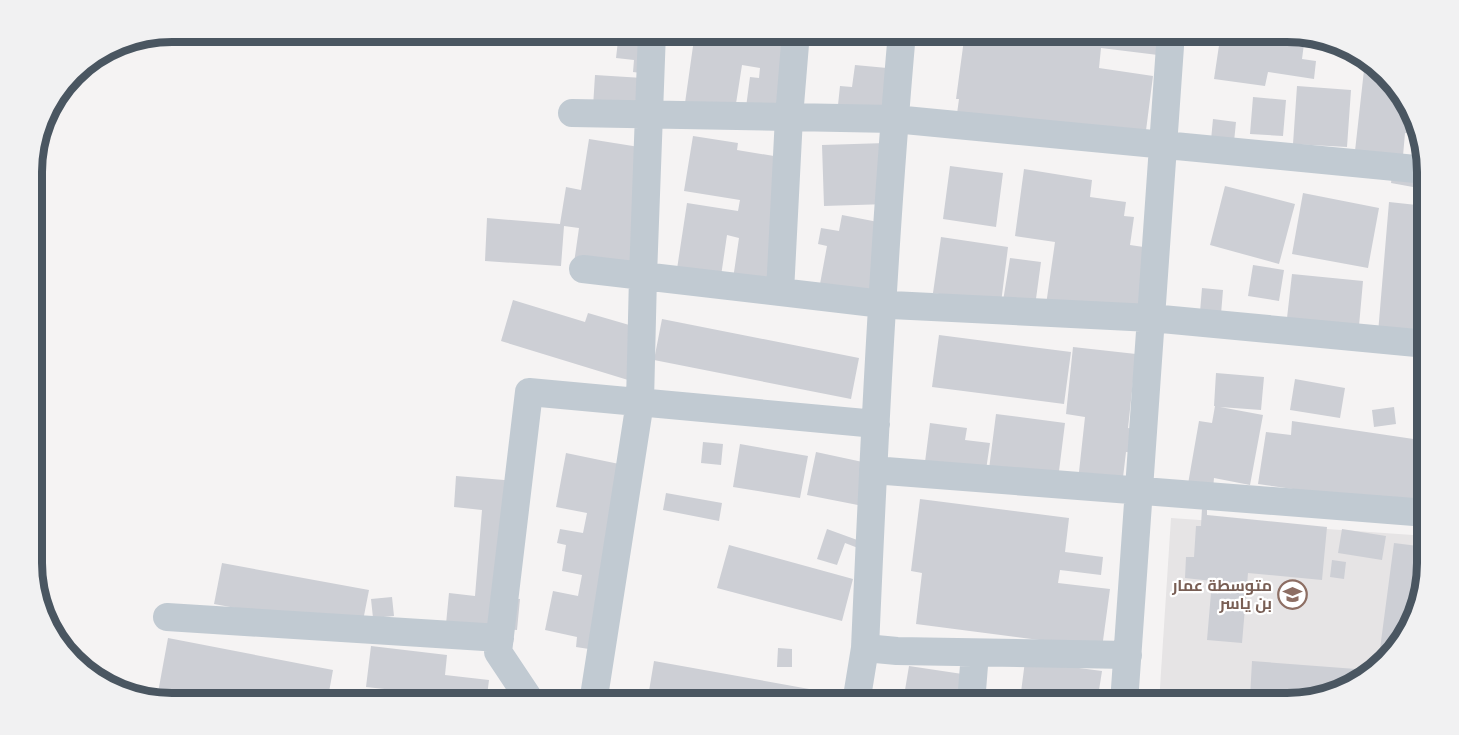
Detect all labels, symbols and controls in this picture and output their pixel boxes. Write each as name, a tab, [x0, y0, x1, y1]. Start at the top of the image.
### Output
place label: متوسطة عمار بن ياسر	[1171, 575, 1272, 613]
school or university icon: متوسطة عمار بن ياسر	[1277, 578, 1309, 610]

